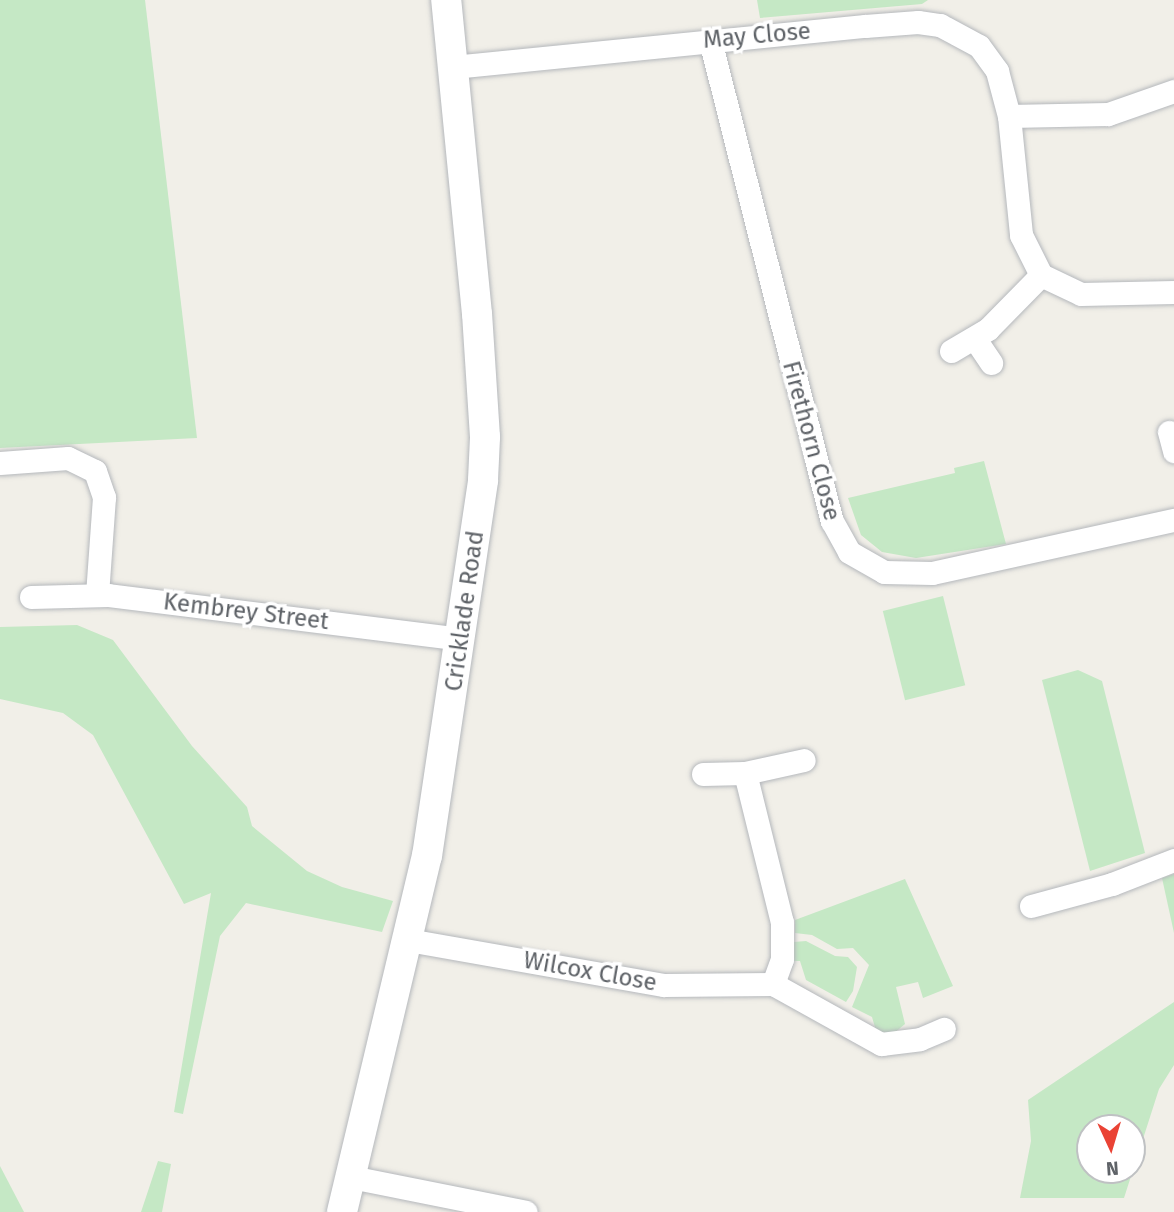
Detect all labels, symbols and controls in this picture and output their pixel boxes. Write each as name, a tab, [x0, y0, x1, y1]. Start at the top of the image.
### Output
street label: May Close	[702, 17, 812, 55]
street label: Firethorn Close	[776, 358, 846, 524]
street label: Cricklade Road	[439, 529, 491, 693]
street label: Kembrey Street	[162, 588, 330, 636]
street label: Wilcox Close	[521, 946, 659, 998]
north arrow	[1076, 1114, 1146, 1184]
text: N	[1105, 1157, 1119, 1180]

